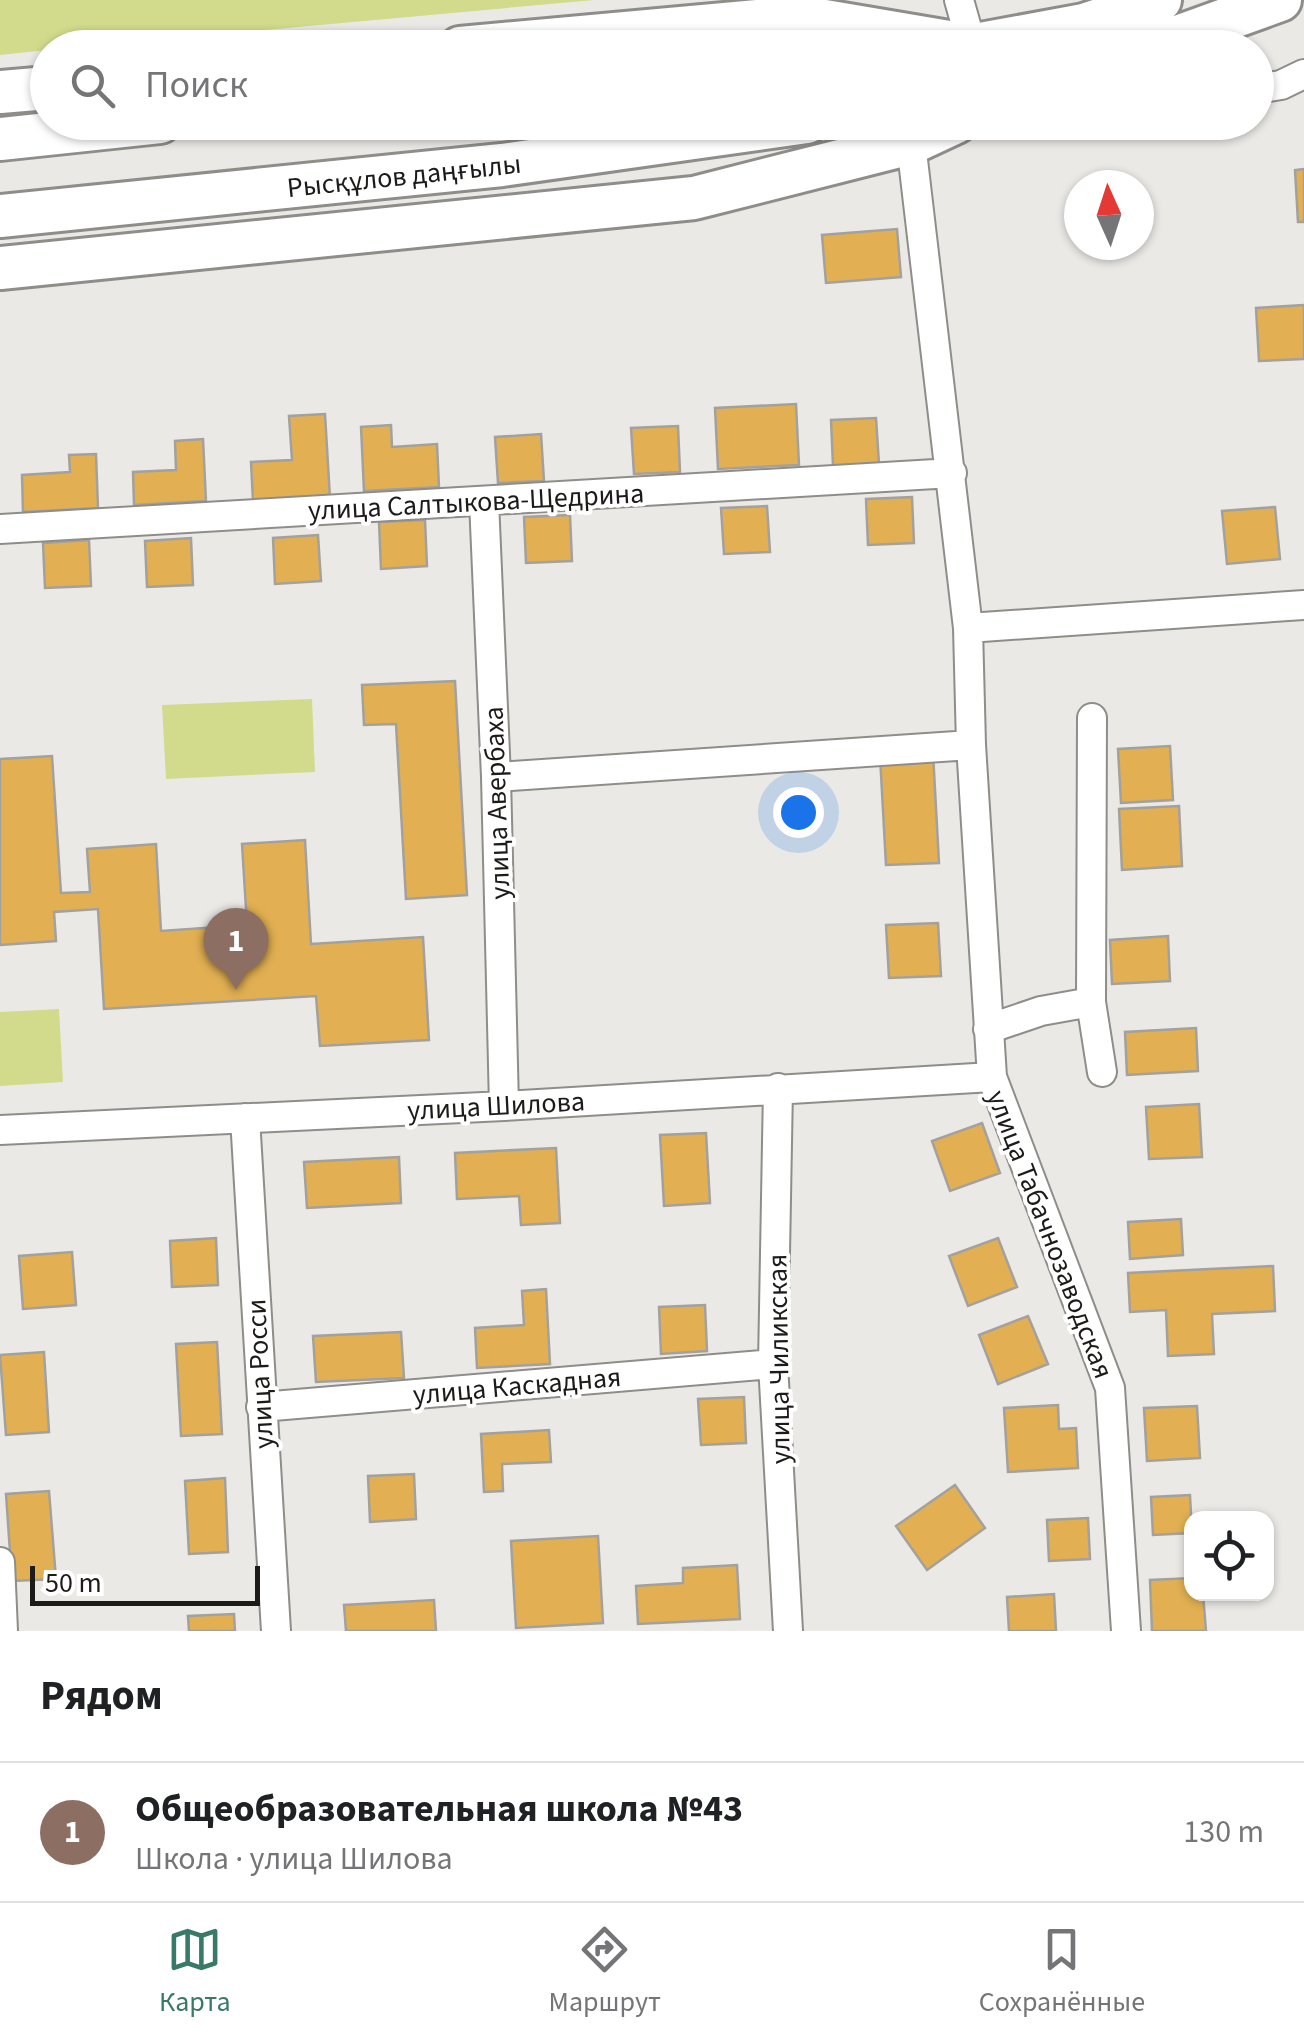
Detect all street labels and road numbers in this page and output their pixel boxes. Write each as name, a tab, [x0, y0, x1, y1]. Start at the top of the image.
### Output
street label: Рысқұлов даңғылы	[285, 144, 523, 208]
street label: улица Салтыкова-Щедрина	[307, 473, 645, 531]
street label: улица Авербаха	[474, 706, 520, 900]
street label: улица Шилова	[406, 1081, 586, 1131]
street label: улица Табачнозаводская	[977, 1084, 1124, 1384]
street label: улица Чиликская	[757, 1253, 801, 1465]
street label: улица Росси	[236, 1298, 284, 1450]
street label: улица Каскадная	[411, 1357, 623, 1415]

